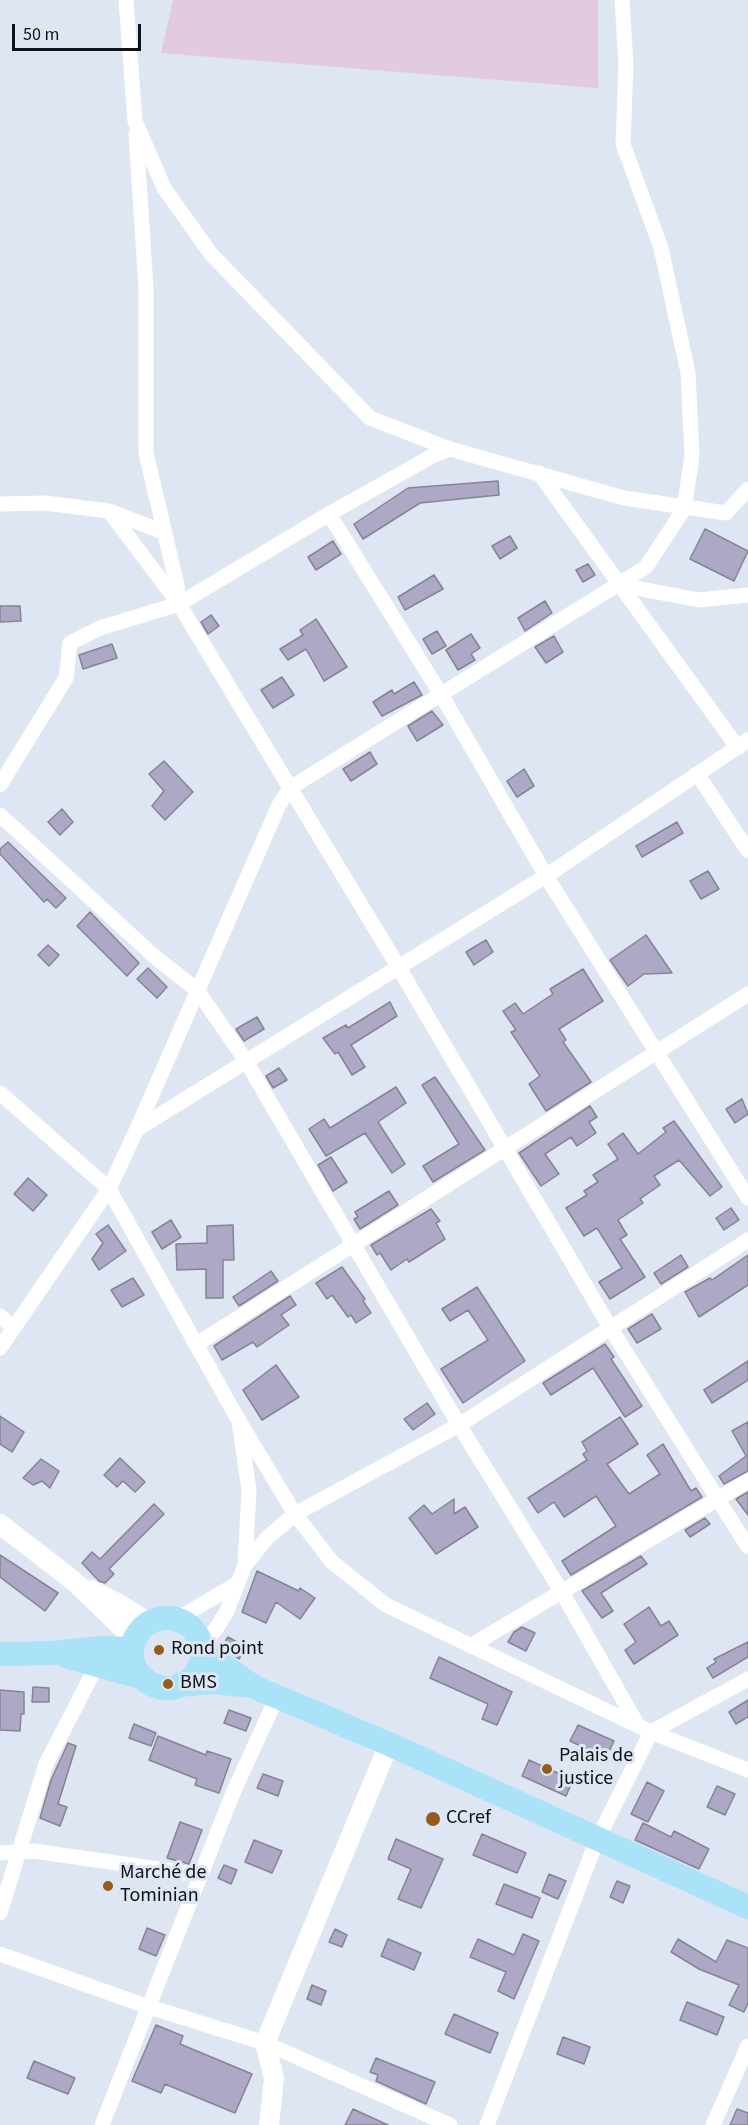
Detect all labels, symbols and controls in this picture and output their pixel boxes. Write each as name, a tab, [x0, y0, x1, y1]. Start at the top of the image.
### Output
scale bar	[15, 12, 144, 50]
text: 50 m	[23, 22, 59, 47]
place label: Rond point	[171, 1638, 264, 1662]
marker: Rond point	[152, 1643, 166, 1657]
place label: BMS	[180, 1672, 217, 1696]
marker: BMS	[161, 1677, 175, 1691]
place label: Palais de justice	[559, 1745, 633, 1792]
marker: Palais de justice	[540, 1762, 554, 1776]
place label: CCref	[446, 1807, 491, 1831]
marker: CCref	[424, 1810, 442, 1828]
place label: Marché de Tominian	[120, 1862, 206, 1909]
marker: Marché de Tominian	[101, 1879, 115, 1893]

